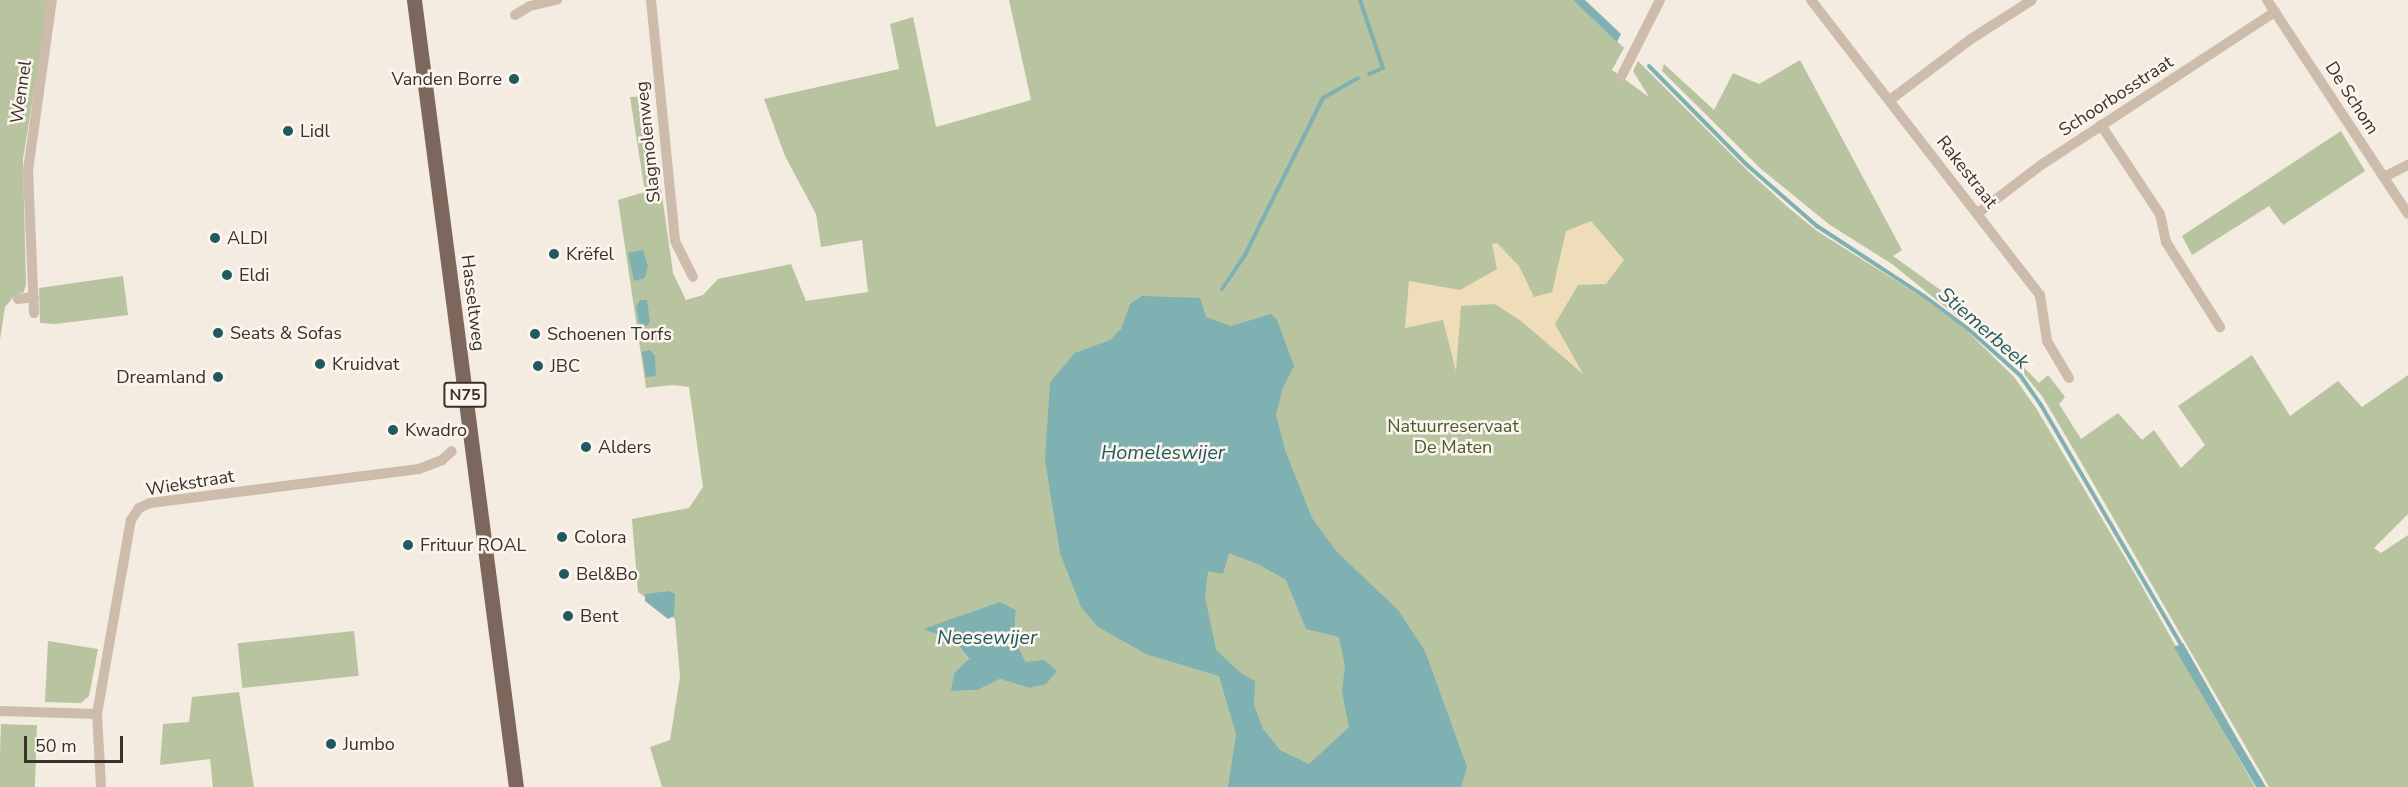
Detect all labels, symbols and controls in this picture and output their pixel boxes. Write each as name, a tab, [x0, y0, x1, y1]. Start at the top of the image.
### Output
street label: Schoorbosstraat	[2055, 51, 2177, 141]
street label: De Schom	[2320, 57, 2384, 139]
street label: Wennel	[6, 59, 36, 125]
place label: Vanden Borre	[391, 68, 502, 90]
marker: Vanden Borre	[507, 72, 521, 86]
street label: Slagmolenweg	[631, 80, 665, 204]
place label: Lidl	[300, 120, 330, 142]
marker: Lidl	[281, 124, 295, 138]
street label: Rakestraat	[1932, 131, 2002, 213]
place label: ALDI	[227, 227, 268, 249]
marker: ALDI	[208, 231, 222, 245]
place label: Krëfel	[566, 243, 614, 265]
marker: Krëfel	[547, 247, 561, 261]
street label: Hasseltweg	[456, 254, 490, 352]
place label: Eldi	[239, 264, 269, 286]
marker: Eldi	[220, 268, 234, 282]
water label: Stiemerbeek	[1934, 282, 2034, 374]
place label: Seats & Sofas	[230, 322, 342, 344]
place label: Schoenen Torfs	[547, 323, 672, 345]
marker: Seats & Sofas	[211, 326, 225, 340]
marker: Schoenen Torfs	[528, 327, 542, 341]
place label: Kruidvat	[332, 353, 399, 375]
place label: JBC	[550, 355, 580, 377]
marker: Kruidvat	[313, 357, 327, 371]
marker: JBC	[531, 359, 545, 373]
place label: Dreamland	[116, 366, 206, 388]
marker: Dreamland	[211, 370, 225, 384]
road number: N75	[442, 382, 488, 408]
park label: Natuurreservaat De Maten	[1387, 416, 1519, 458]
place label: Kwadro	[405, 419, 467, 441]
marker: Kwadro	[386, 423, 400, 437]
place label: Alders	[598, 436, 651, 458]
marker: Alders	[579, 440, 593, 454]
water label: Homeleswijer	[1101, 440, 1225, 464]
street label: Wiekstraat	[144, 465, 236, 501]
place label: Colora	[574, 526, 627, 548]
marker: Colora	[555, 530, 569, 544]
place label: Frituur ROAL	[420, 534, 526, 556]
marker: Frituur ROAL	[401, 538, 415, 552]
place label: Bel&Bo	[576, 563, 638, 585]
marker: Bel&Bo	[557, 567, 571, 581]
place label: Bent	[580, 605, 618, 627]
marker: Bent	[561, 609, 575, 623]
water label: Neesewijer	[937, 625, 1037, 649]
scale bar	[27, 724, 126, 762]
place label: Jumbo	[343, 733, 395, 755]
text: 50 m	[35, 734, 77, 758]
marker: Jumbo	[324, 737, 338, 751]

